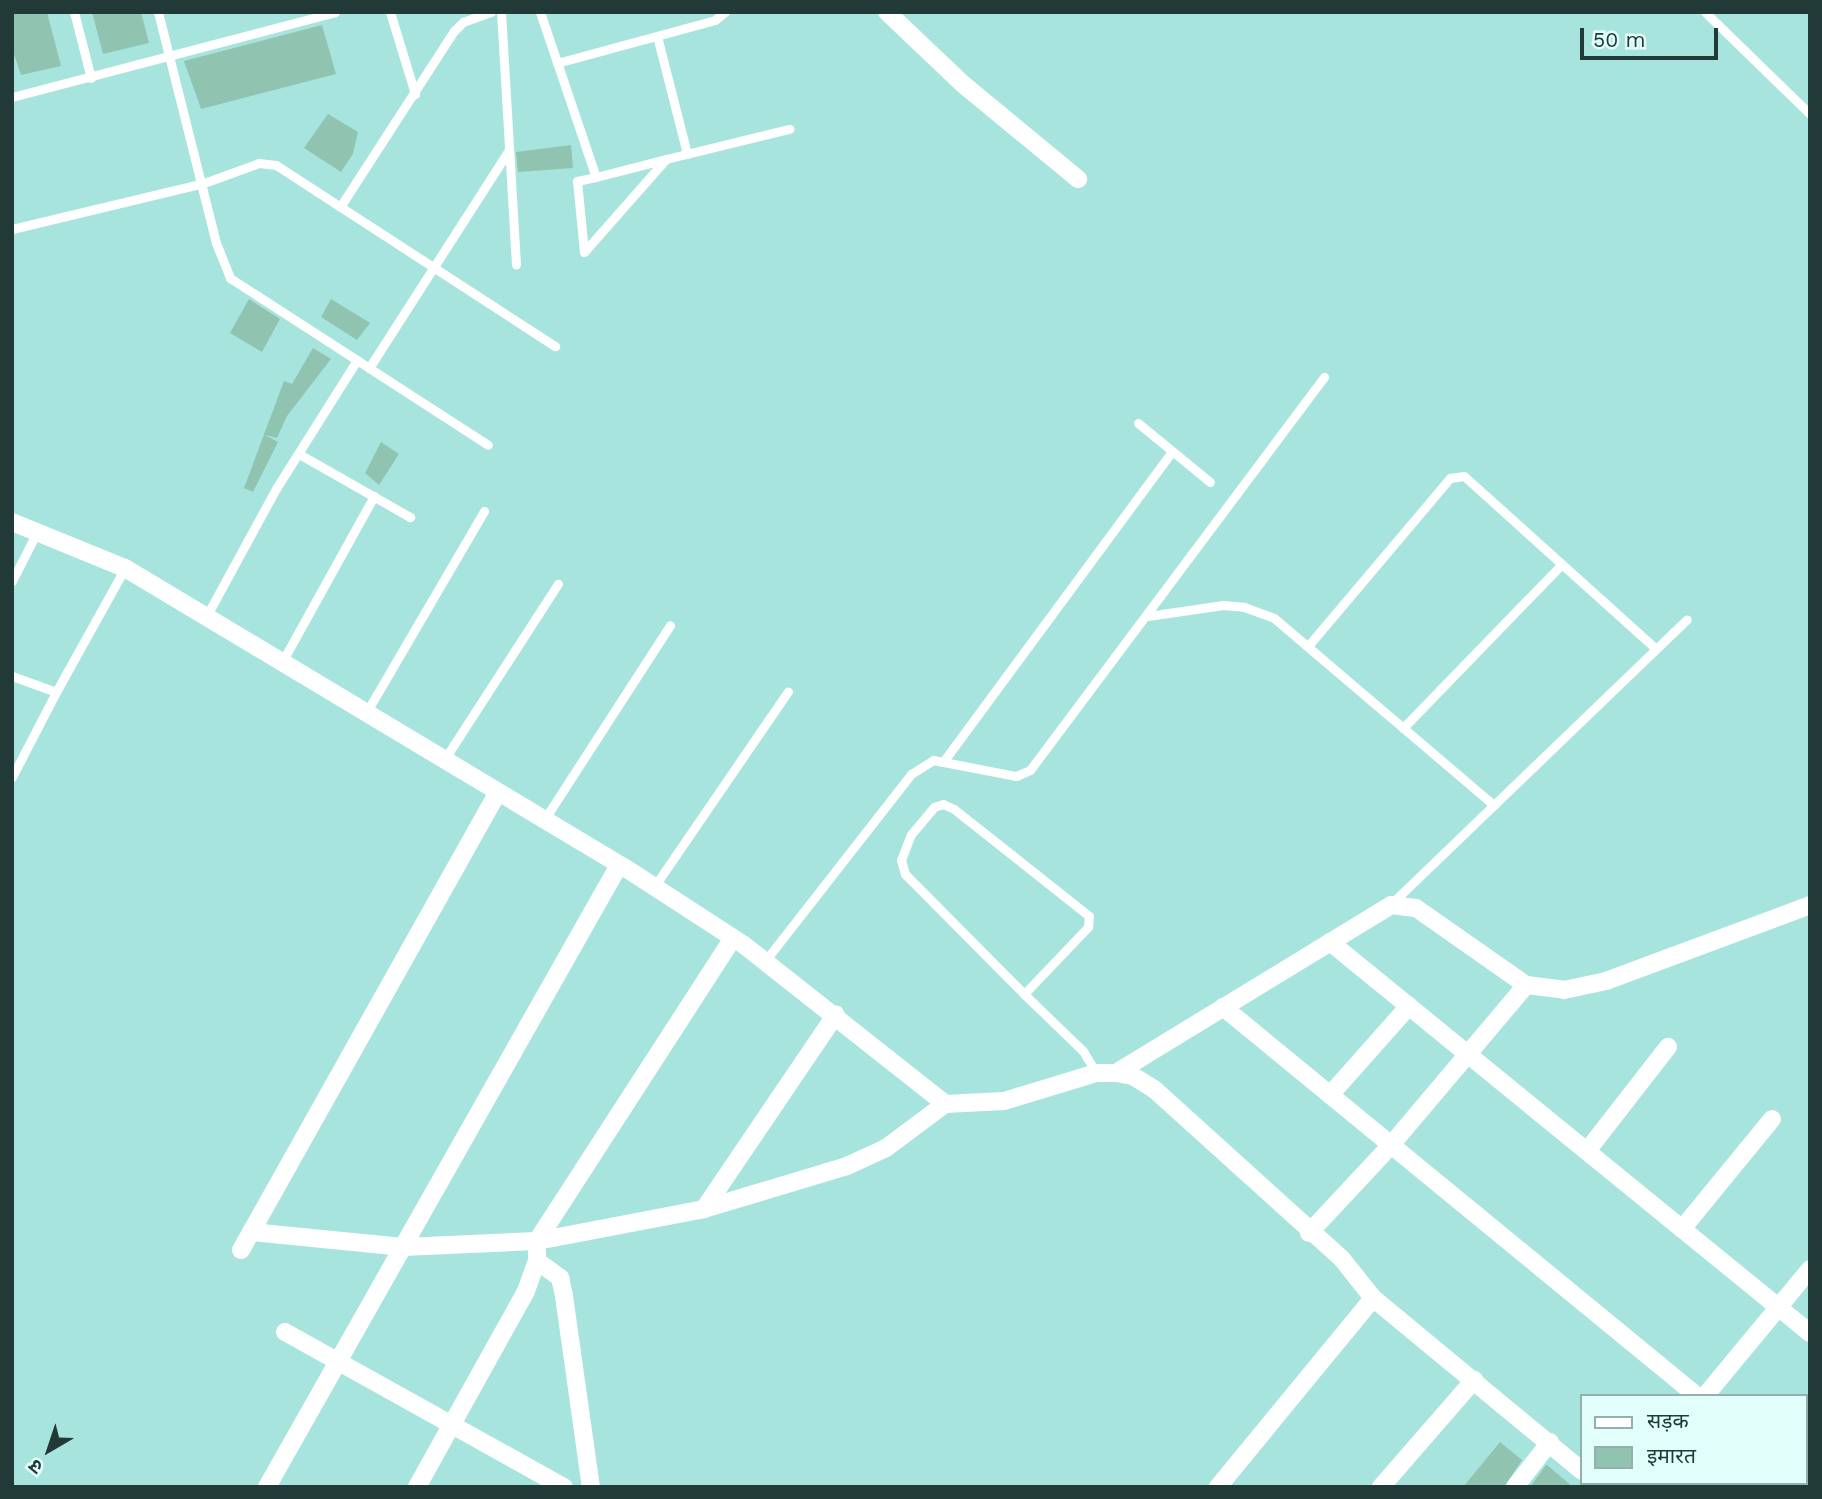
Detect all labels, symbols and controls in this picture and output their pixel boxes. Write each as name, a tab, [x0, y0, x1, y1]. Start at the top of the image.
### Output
scale bar	[1584, 14, 1722, 58]
text: 50 m	[1593, 27, 1645, 52]
legend	[1580, 1394, 1808, 1485]
text: सड़क	[1647, 1408, 1689, 1433]
north arrow	[14, 1415, 84, 1485]
text: इमारत	[1647, 1443, 1696, 1468]
text: उ	[24, 1454, 47, 1479]

